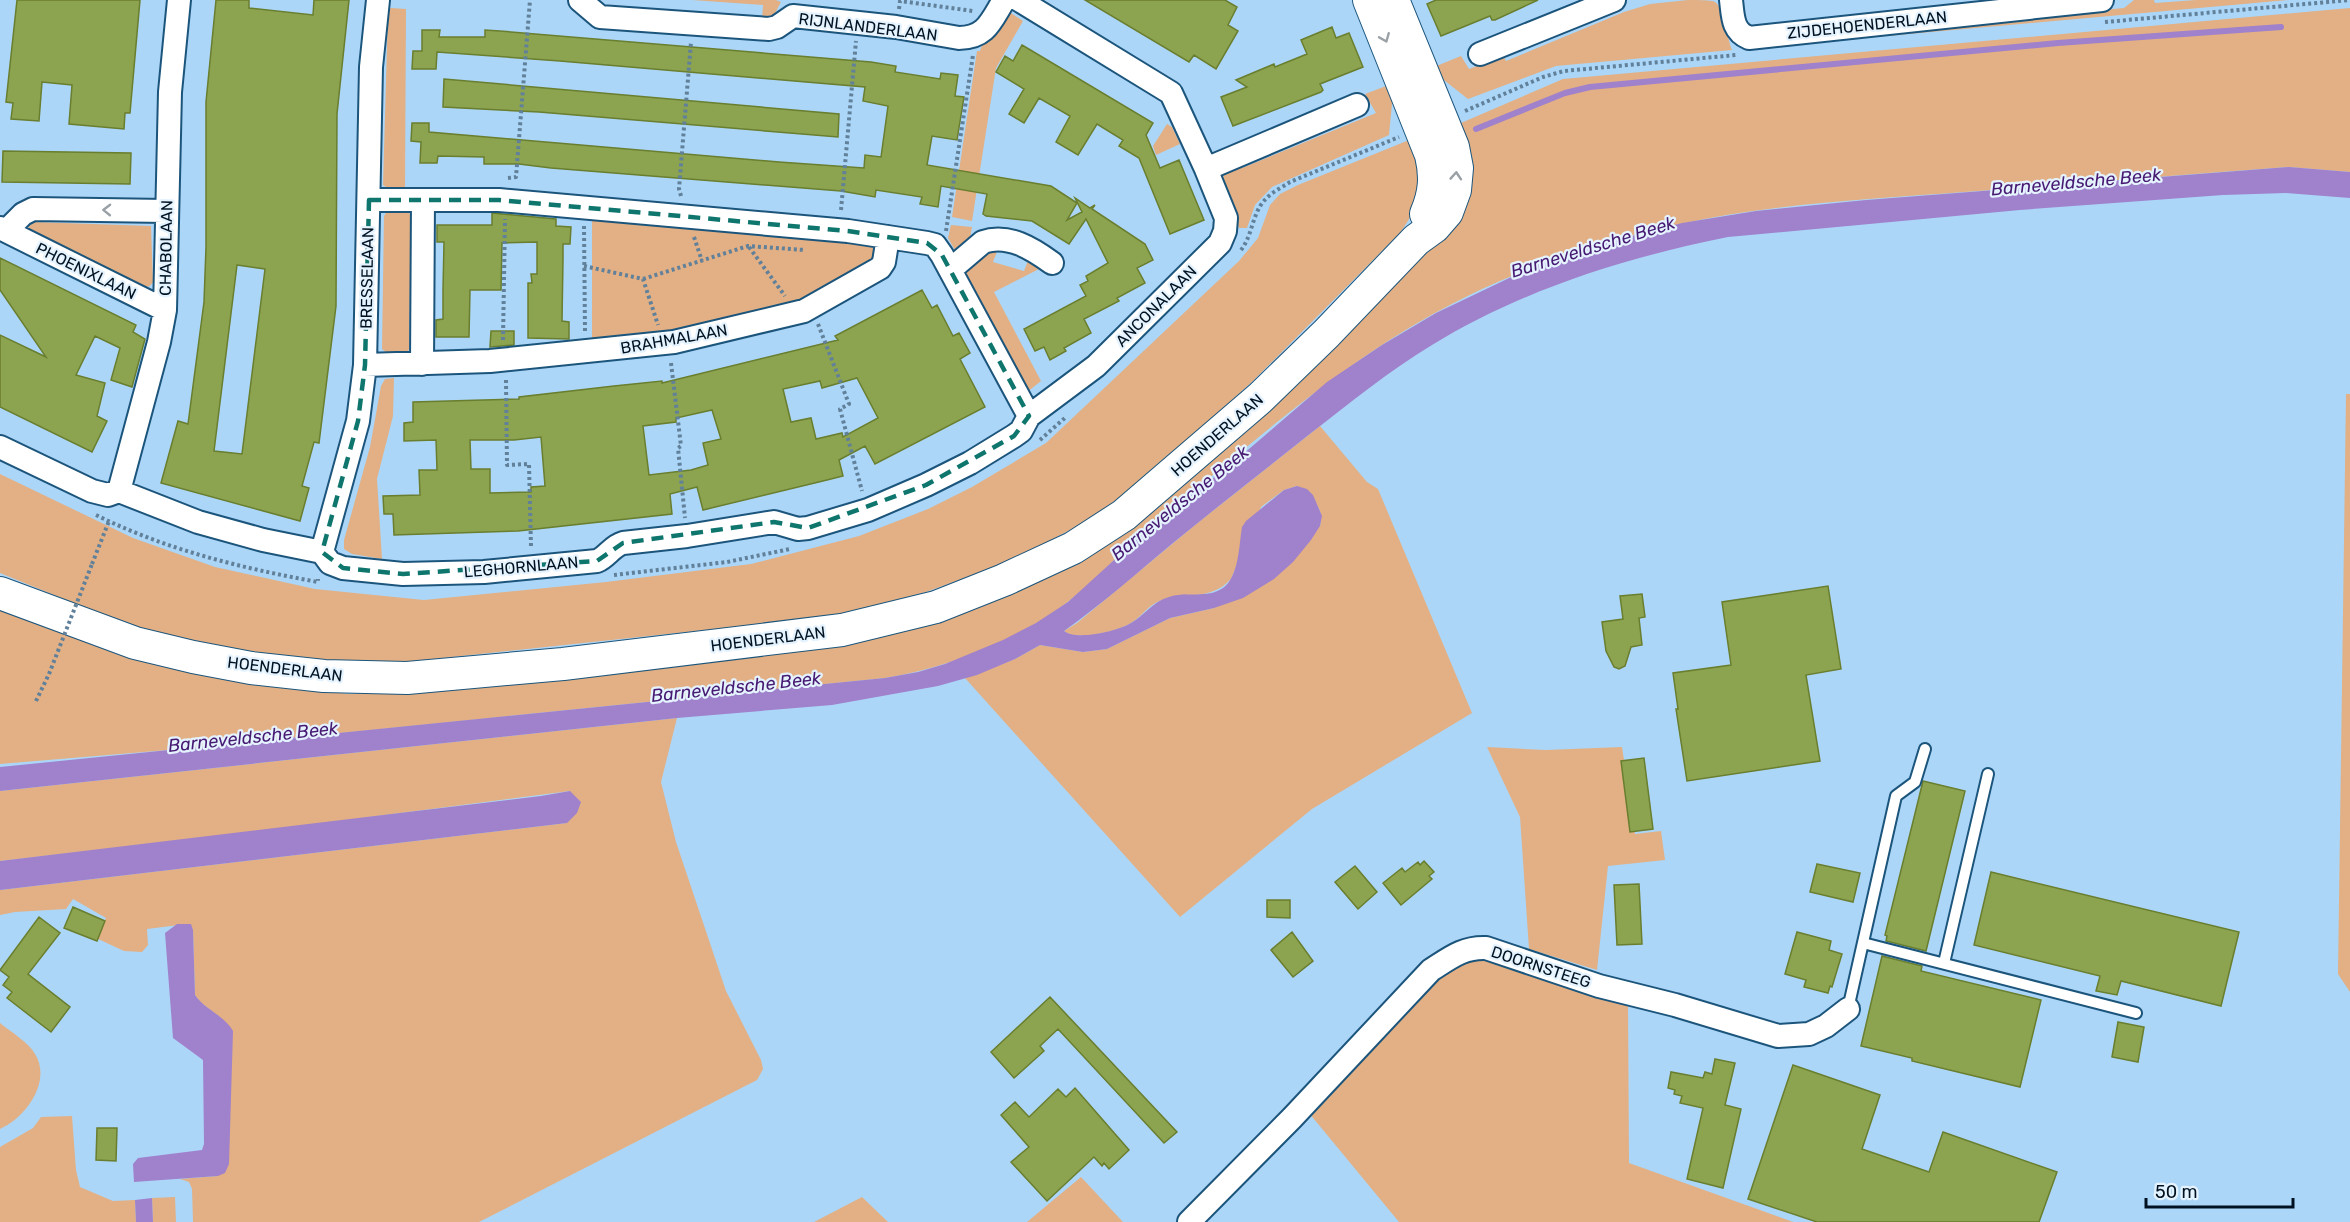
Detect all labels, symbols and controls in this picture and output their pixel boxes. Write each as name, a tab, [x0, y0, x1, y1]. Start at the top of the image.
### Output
street label: ZIJDEHOENDERLAAN	[1786, 7, 1948, 43]
street label: RIJNLANDERLAAN	[797, 9, 939, 45]
one-way arrow	[1378, 32, 1390, 43]
water label: Barneveldsche Beek	[1990, 164, 2163, 200]
one-way arrow	[1449, 171, 1462, 180]
street label: CHABOLAAN	[156, 200, 176, 296]
one-way arrow	[103, 204, 112, 216]
water label: Barneveldsche Beek	[1508, 211, 1679, 282]
street label: BRESSELAAN	[357, 227, 377, 329]
street label: PHOENIXLAAN	[33, 238, 139, 304]
street label: ANCONALAAN	[1112, 262, 1200, 350]
street label: BRAHMALAAN	[619, 320, 729, 358]
street label: HOENDERLAAN	[1167, 390, 1267, 480]
water label: Barneveldsche Beek	[1107, 440, 1254, 565]
street label: LEGHORNLAAN	[463, 553, 579, 581]
street label: HOENDERLAAN	[709, 623, 827, 655]
street label: HOENDERLAAN	[226, 653, 344, 685]
water label: Barneveldsche Beek	[650, 667, 823, 707]
water label: Barneveldsche Beek	[167, 717, 340, 757]
street label: DOORNSTEEG	[1489, 942, 1593, 992]
scale bar	[2146, 1171, 2293, 1209]
text: 50 m	[2155, 1181, 2198, 1203]

